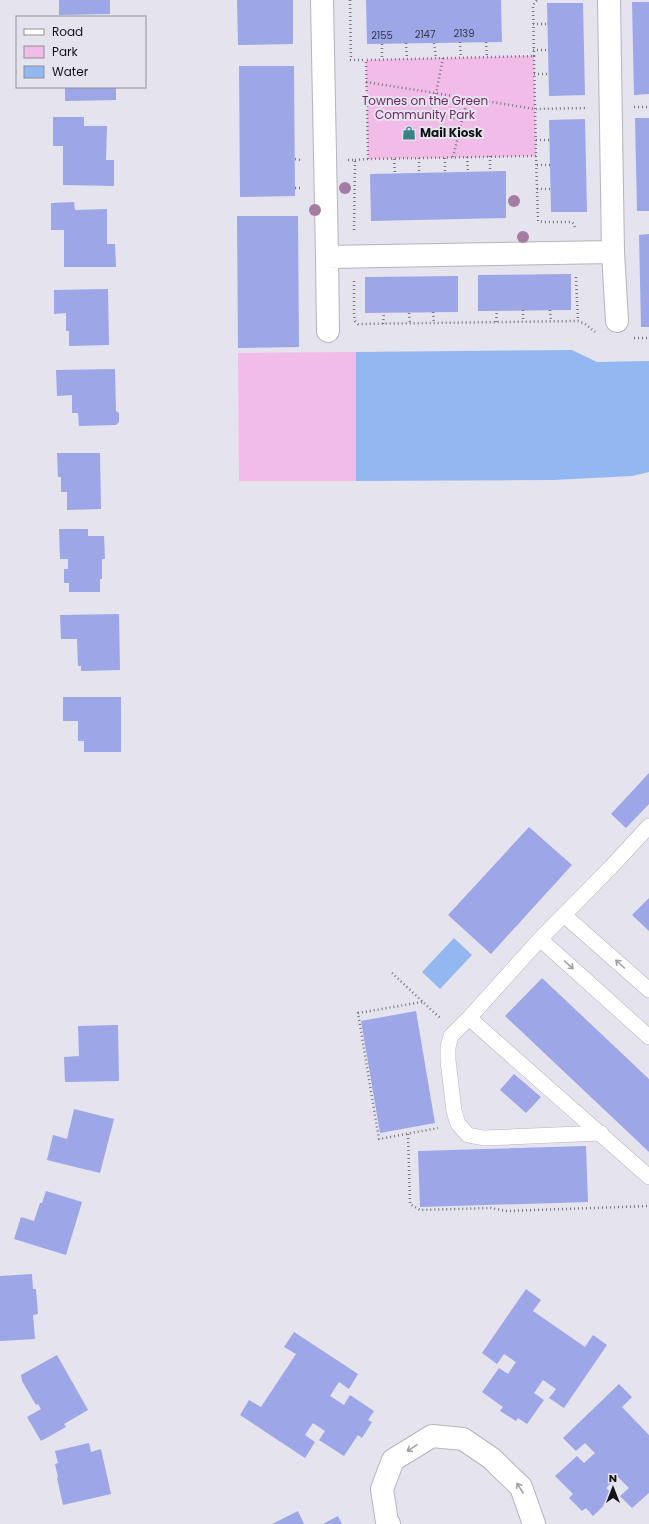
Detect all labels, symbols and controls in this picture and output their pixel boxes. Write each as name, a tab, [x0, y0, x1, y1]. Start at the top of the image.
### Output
legend	[16, 16, 146, 88]
text: Road	[52, 23, 83, 40]
house number: 2139	[453, 26, 475, 41]
house number: 2147	[415, 27, 436, 42]
house number: 2155	[371, 28, 393, 43]
text: Park	[52, 43, 79, 60]
text: Water	[52, 63, 89, 80]
park label: Townes on the Green Community Park	[362, 92, 488, 123]
place label: Mail Kiosk	[420, 124, 483, 141]
shop icon: Mail Kiosk	[401, 125, 417, 141]
one-way arrow	[564, 960, 575, 969]
one-way arrow	[615, 960, 625, 969]
one-way arrow	[407, 1444, 418, 1452]
north arrow	[593, 1468, 633, 1508]
text: N	[609, 1470, 617, 1486]
one-way arrow	[515, 1482, 523, 1494]

